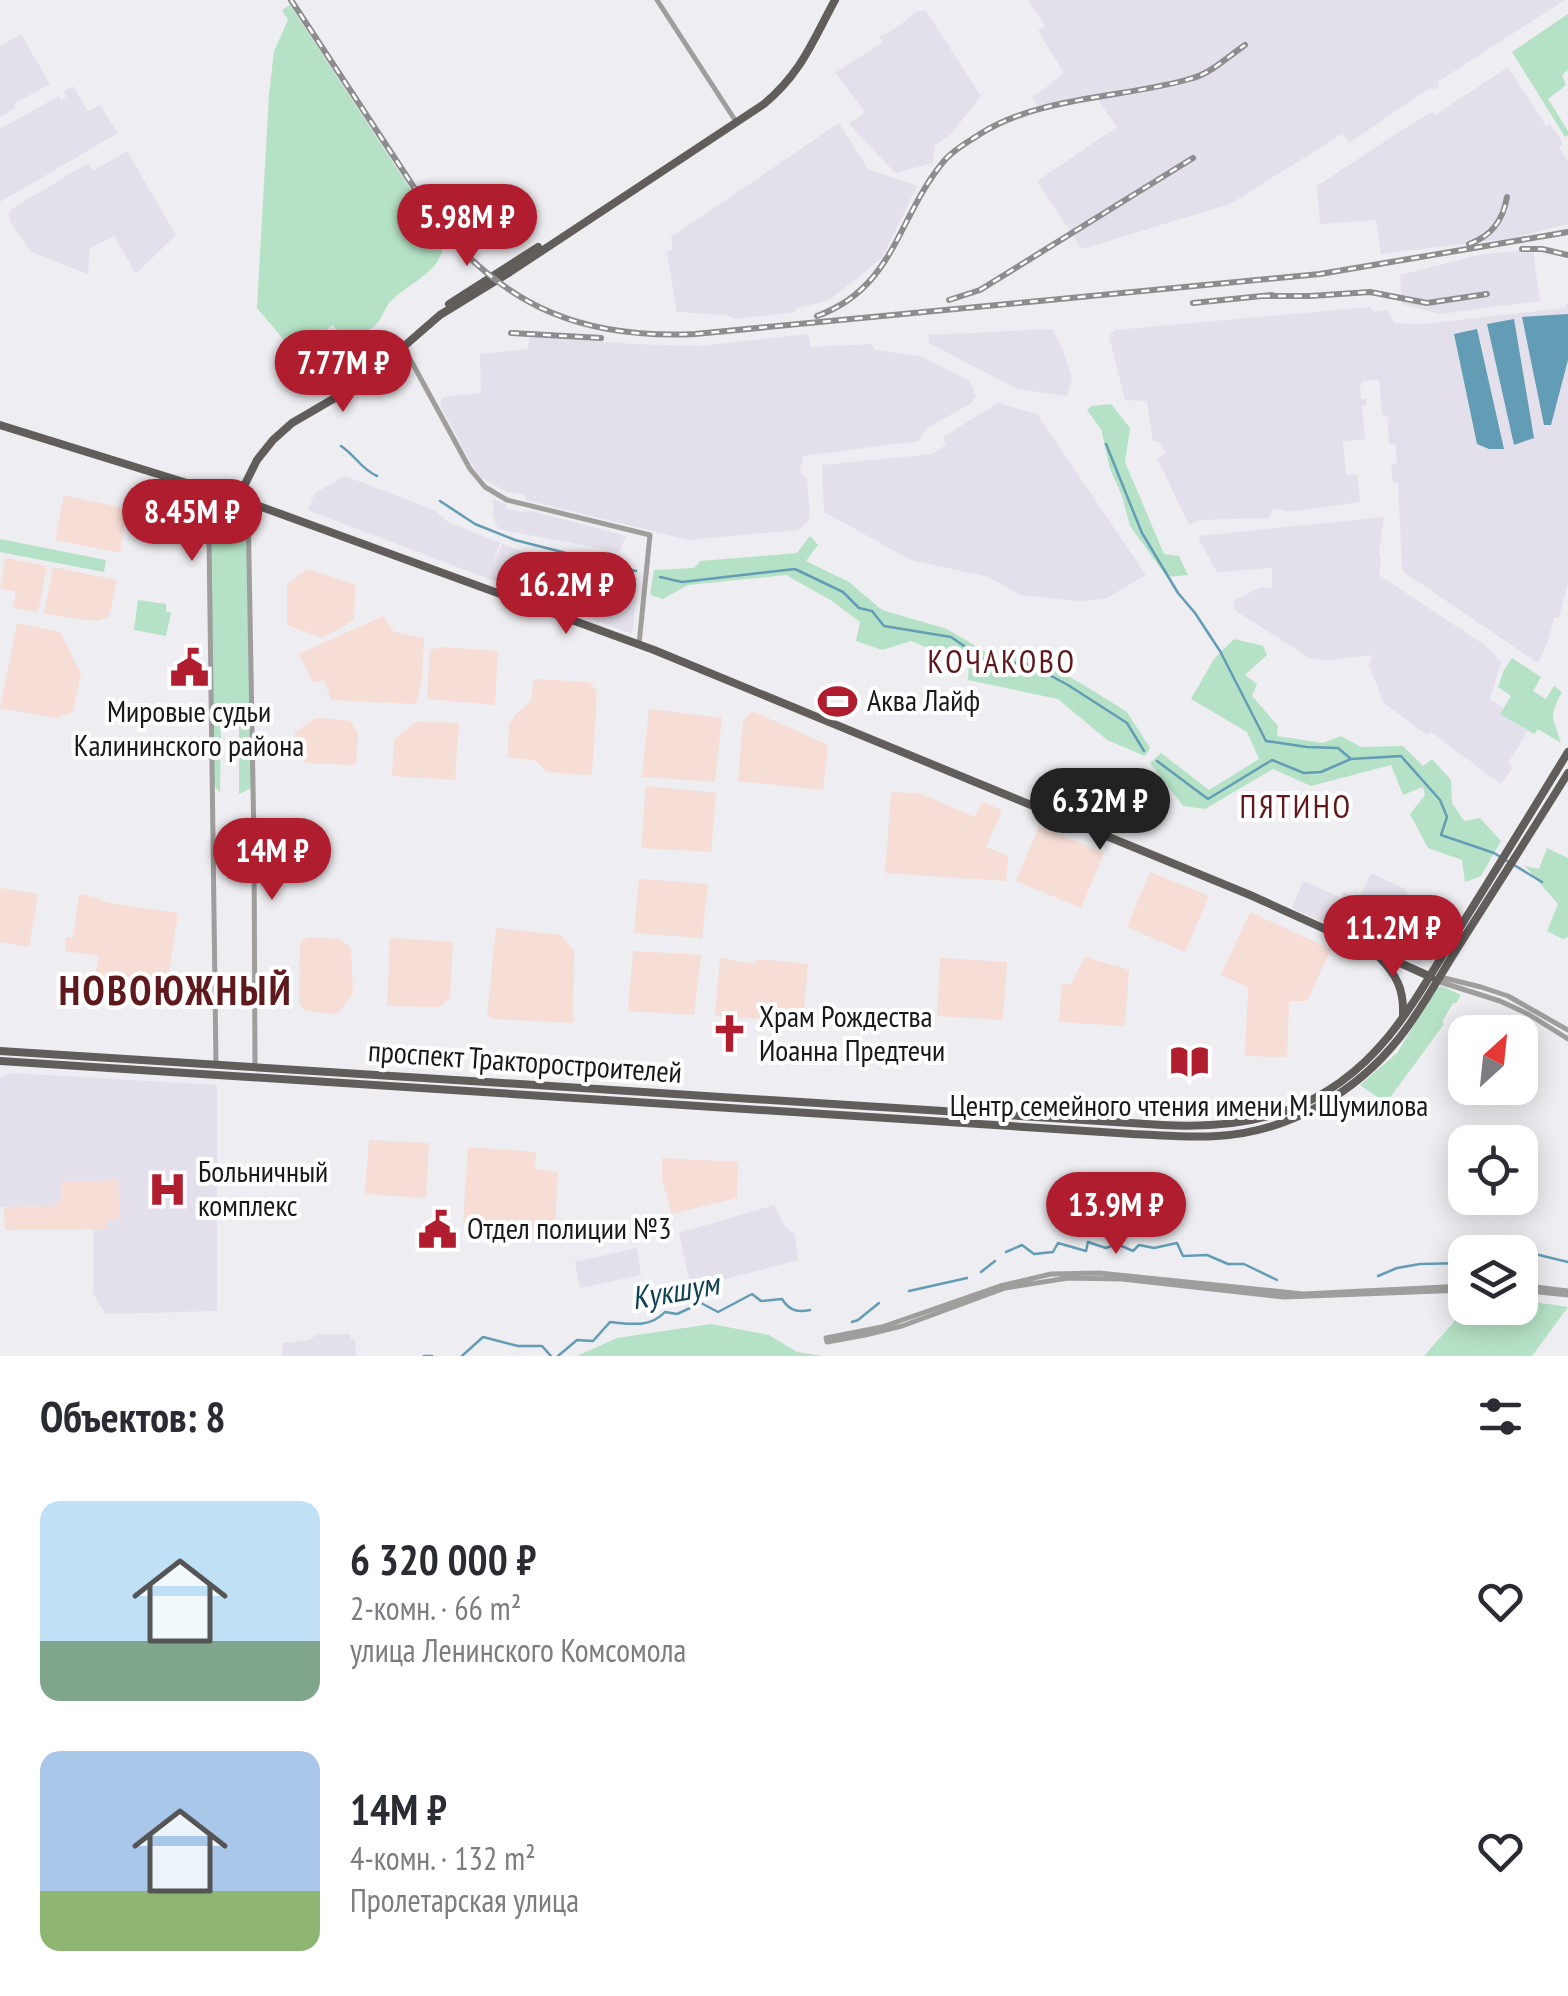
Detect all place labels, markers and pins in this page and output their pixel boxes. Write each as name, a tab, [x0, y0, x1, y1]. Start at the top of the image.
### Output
pin: 5.98M ₽	[375, 184, 559, 269]
pin: 7.77M ₽	[251, 330, 435, 415]
pin: 8.45M ₽	[100, 479, 284, 564]
pin: 16.2M ₽	[474, 552, 658, 637]
public building icon: Мировые судьи Калининского района	[168, 647, 210, 689]
sports icon: Аква Лайф	[816, 680, 858, 722]
place label: Аква Лайф	[867, 680, 980, 719]
place label: Мировые судьи Калининского района	[74, 691, 304, 764]
pin: 6.32M ₽	[1008, 768, 1192, 853]
pin: 14M ₽	[202, 818, 342, 903]
pin: 11.2M ₽	[1301, 895, 1485, 980]
place label: Храм Рождества Иоанна Предтечи	[759, 996, 945, 1069]
church icon: Храм Рождества Иоанна Предтечи	[708, 1013, 750, 1055]
library icon: Центр семейного чтения имени М. Шумилова	[1168, 1041, 1210, 1083]
place label: Центр семейного чтения имени М. Шумилова	[950, 1085, 1428, 1124]
place label: Больничный комплекс	[198, 1151, 328, 1224]
hospital icon: Больничный комплекс	[147, 1168, 189, 1210]
pin: 13.9M ₽	[1024, 1172, 1208, 1257]
public building icon: Отдел полиции №3	[416, 1208, 458, 1250]
place label: Отдел полиции №3	[467, 1208, 672, 1247]

